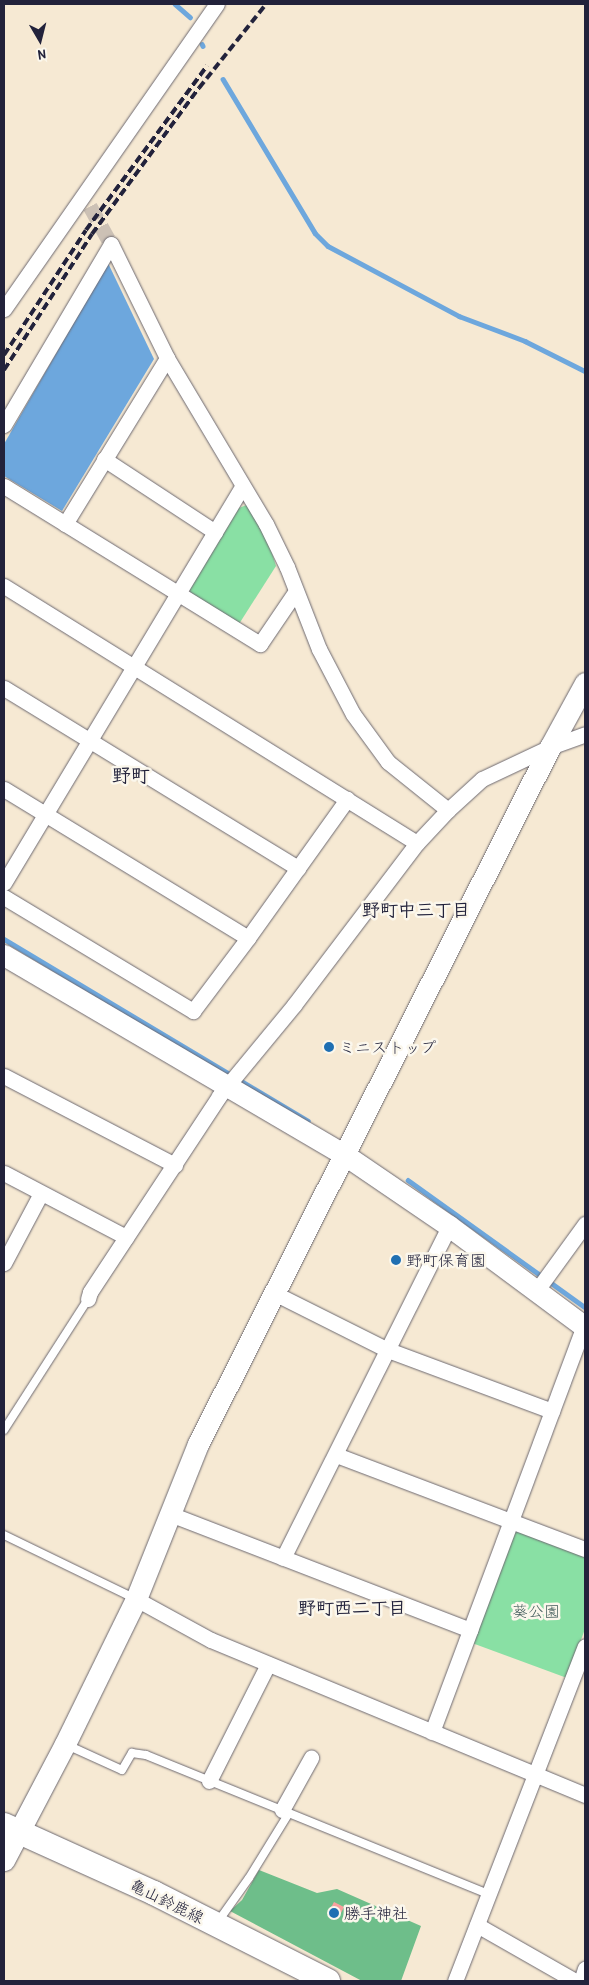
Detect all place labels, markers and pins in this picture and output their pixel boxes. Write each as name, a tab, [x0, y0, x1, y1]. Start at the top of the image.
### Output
place label: ミニストップ	[339, 1037, 435, 1057]
marker: ミニストップ	[323, 1041, 335, 1053]
place label: 野町保育園	[406, 1250, 486, 1270]
marker: 野町保育園	[390, 1254, 402, 1266]
place label: 勝手神社	[344, 1903, 408, 1923]
marker: 勝手神社	[328, 1907, 340, 1919]

